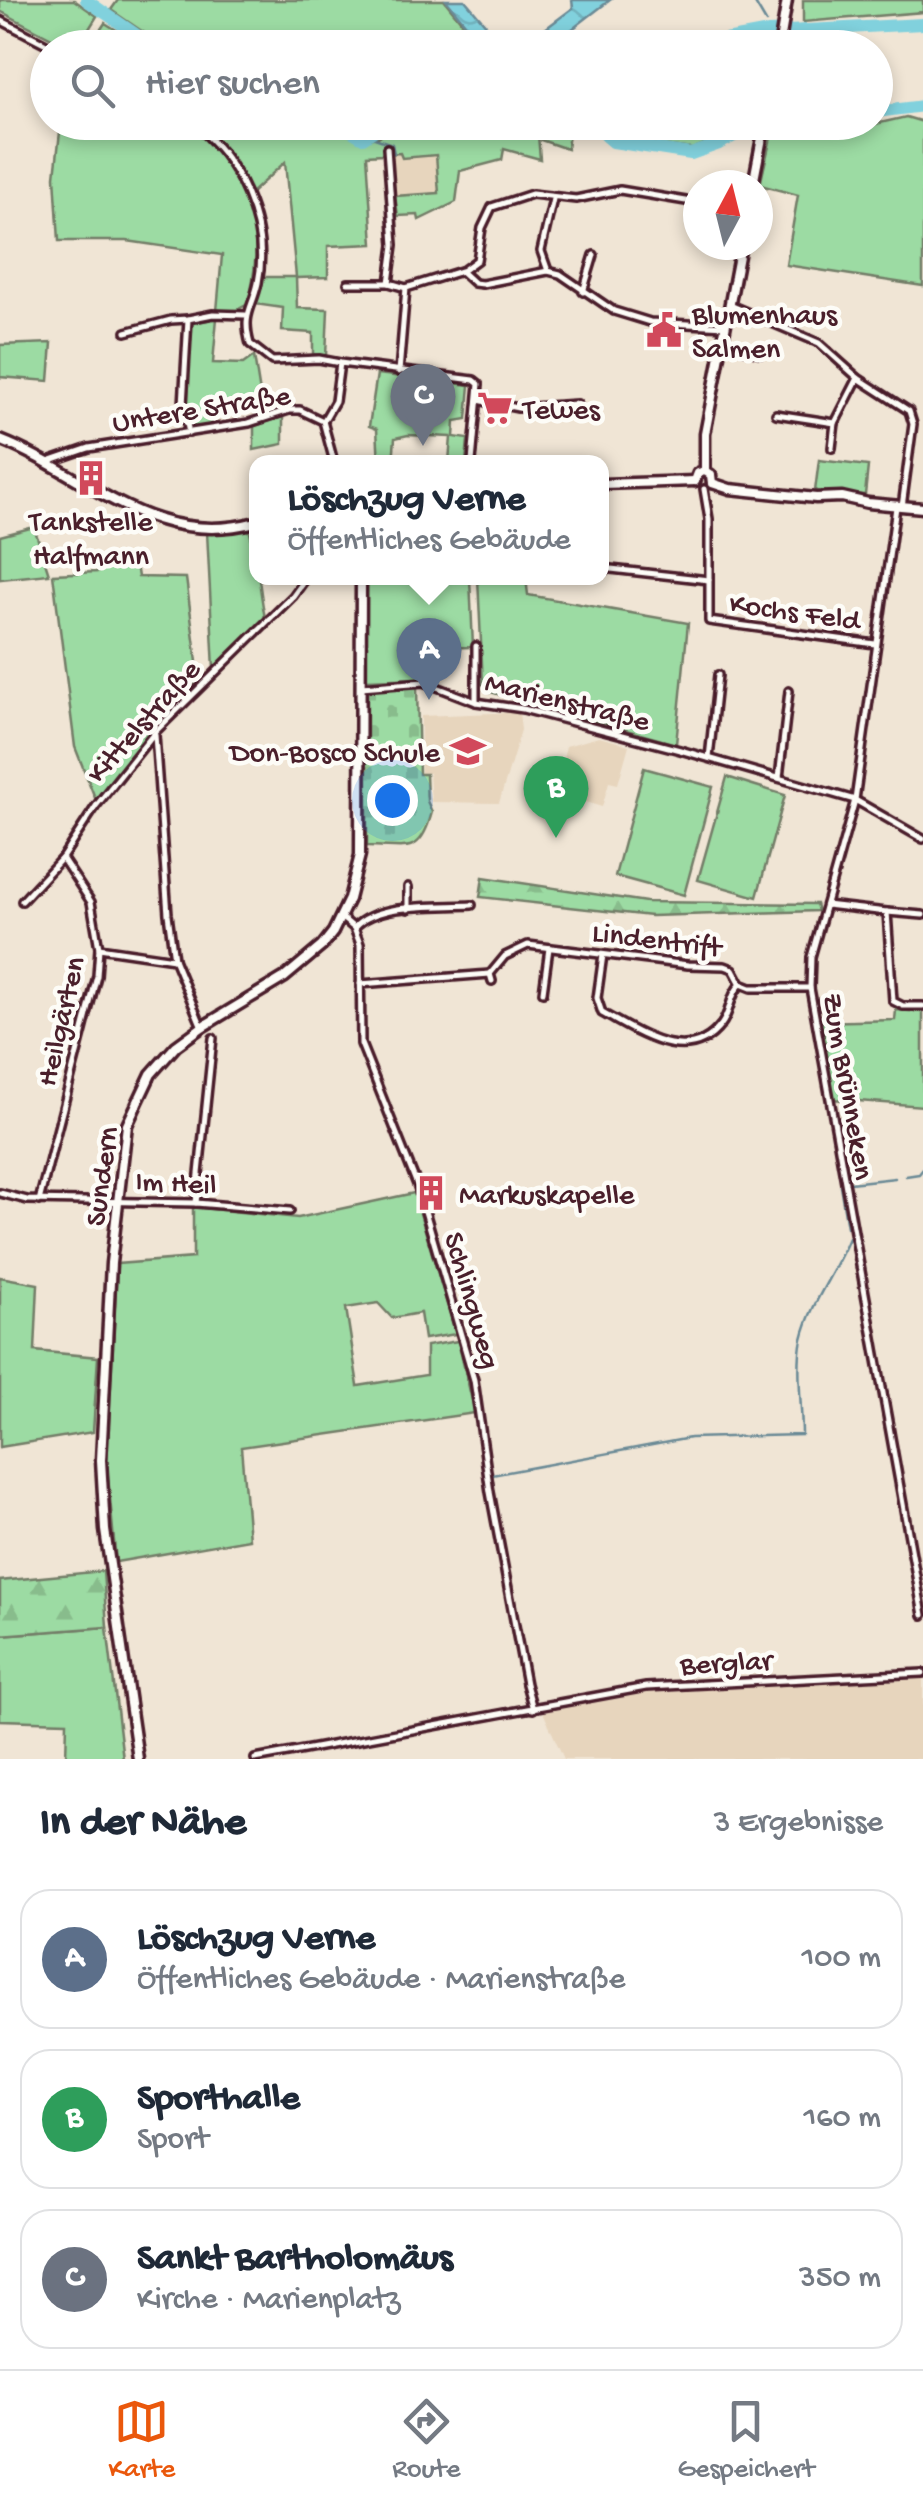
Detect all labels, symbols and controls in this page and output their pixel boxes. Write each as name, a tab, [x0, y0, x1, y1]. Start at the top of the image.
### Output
search box	[30, 30, 893, 140]
icon: search	[65, 58, 120, 113]
text: Hier suchen	[145, 63, 320, 107]
north arrow	[683, 170, 773, 260]
place label: Blumenhaus Salmen	[691, 300, 838, 369]
public building icon: Blumenhaus Salmen	[645, 311, 683, 349]
pin: C	[390, 364, 456, 446]
street label: Untere Straße	[110, 380, 294, 443]
supermarket icon: Tewes	[476, 389, 514, 427]
place label: Tewes	[521, 395, 601, 430]
popup	[249, 455, 609, 585]
building icon: Tankstelle Halfmann	[72, 459, 110, 497]
text: Löschzug Verne	[287, 479, 525, 523]
place label: Tankstelle Halfmann	[27, 507, 153, 576]
text: Öffentliches Gebäude	[287, 523, 571, 561]
street label: Kochs Feld	[727, 588, 864, 641]
pin: A	[396, 618, 462, 700]
street label: Kittelstraße	[81, 654, 210, 792]
street label: Marienstraße	[481, 667, 653, 742]
school or university icon: Don-Bosco Schule	[449, 732, 487, 770]
place label: Don-Bosco Schule	[228, 738, 441, 773]
pin: B	[524, 756, 588, 838]
your location	[367, 775, 418, 826]
street label: Lindentrift	[590, 917, 726, 968]
street label: Heilgärten	[31, 954, 95, 1090]
street label: Zum Brünneken	[812, 991, 879, 1183]
street label: Sundern	[80, 1125, 129, 1229]
street label: Im Heil	[134, 1166, 217, 1205]
building icon: Markuskapelle	[412, 1174, 450, 1212]
place label: Markuskapelle	[459, 1180, 635, 1215]
street label: Schlingweg	[433, 1229, 506, 1374]
street label: Berglar	[678, 1645, 776, 1685]
text: In der Nähe	[40, 1800, 246, 1849]
text: 3 Ergebnisse	[714, 1805, 883, 1843]
text: Löschzug Verne	[137, 1918, 375, 1962]
text: A	[65, 1940, 84, 1978]
text: 100 m	[801, 1940, 881, 1978]
text: Öffentliches Gebäude · Marienstraße	[137, 1962, 625, 2000]
text: Sporthalle	[137, 2078, 300, 2122]
text: B	[66, 2100, 83, 2138]
text: 160 m	[803, 2100, 881, 2138]
text: Sport	[137, 2122, 209, 2160]
text: Sankt Bartholomäus	[137, 2238, 453, 2282]
text: C	[66, 2260, 83, 2298]
text: 350 m	[799, 2260, 881, 2298]
text: Kirche · Marienplatz	[137, 2282, 400, 2320]
tab: Karte	[108, 2394, 175, 2487]
tab: Route	[392, 2394, 460, 2487]
tab: Gespeichert	[677, 2394, 815, 2487]

